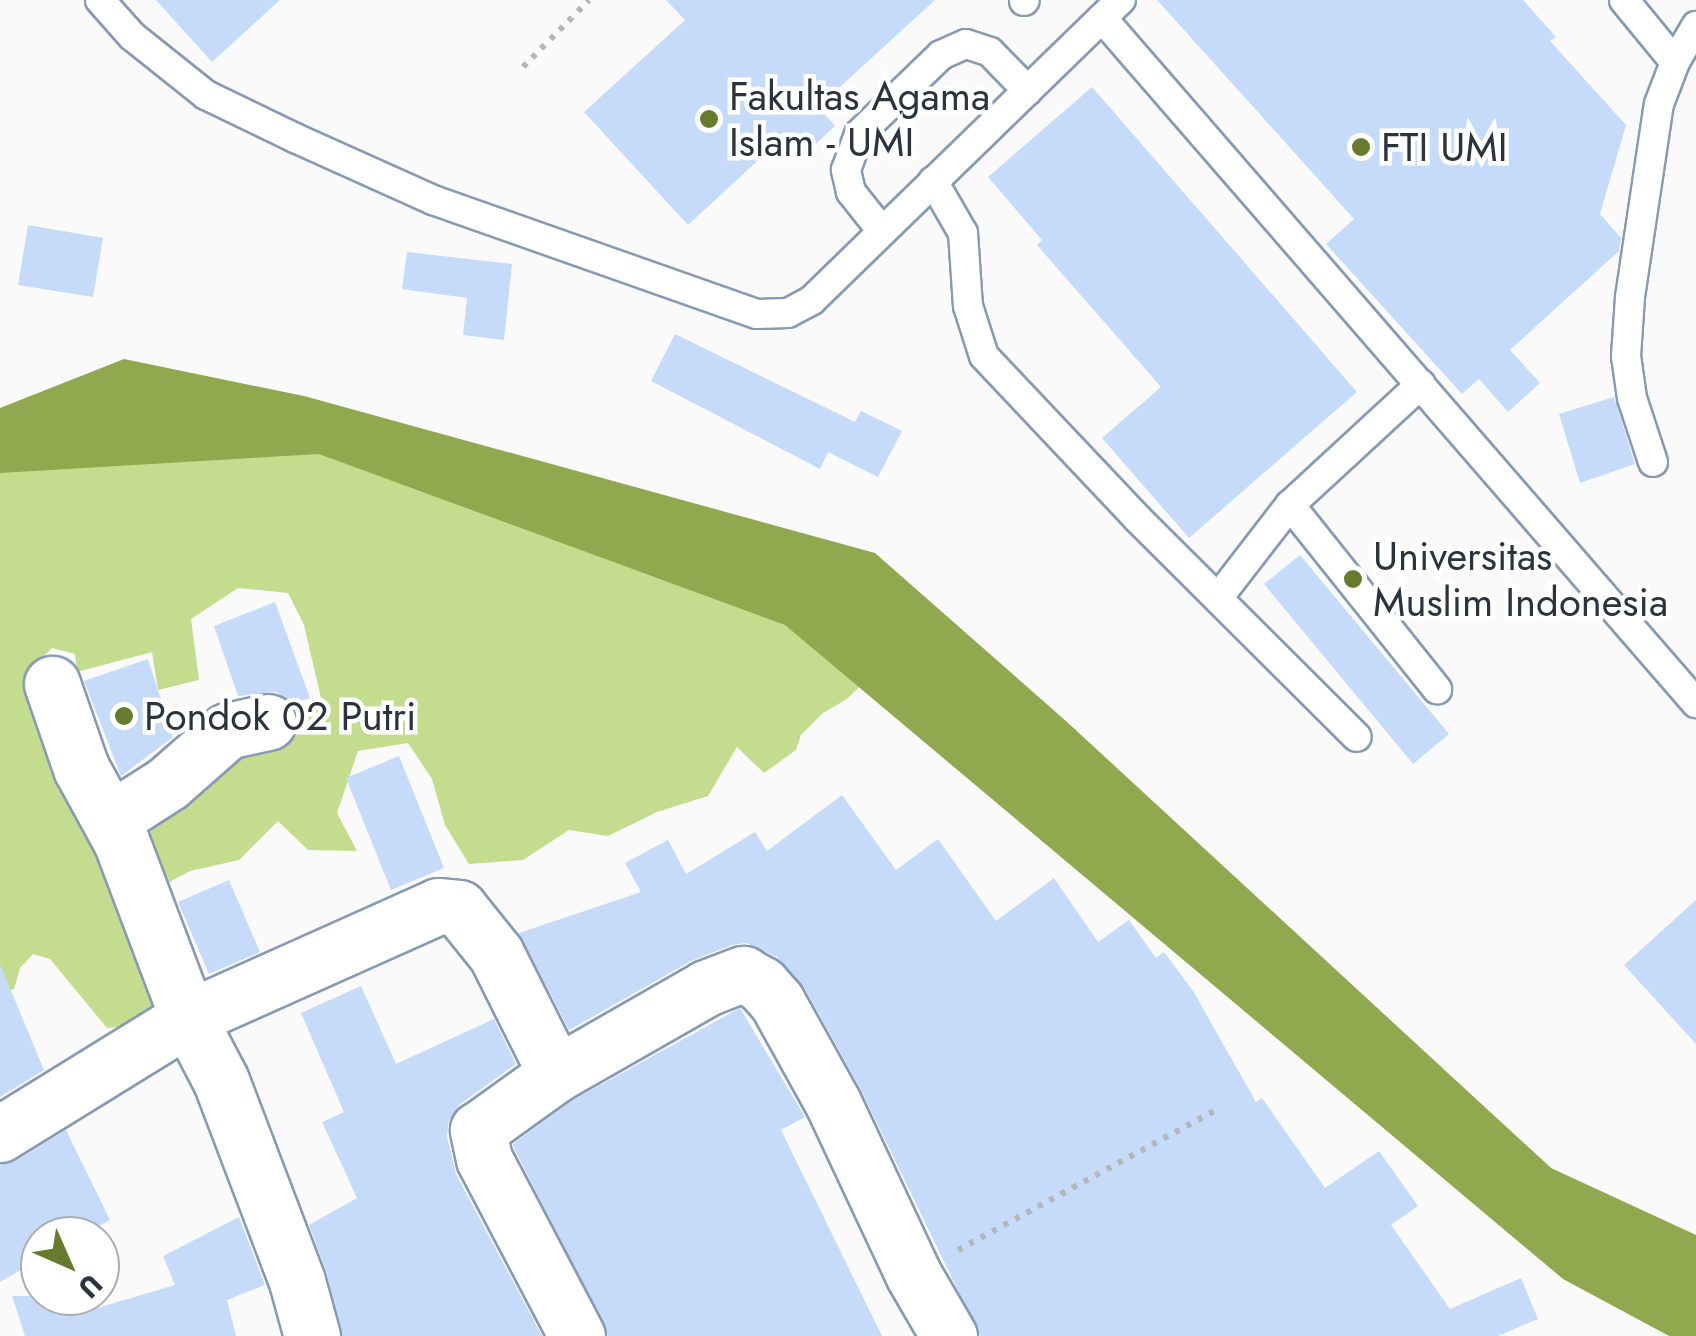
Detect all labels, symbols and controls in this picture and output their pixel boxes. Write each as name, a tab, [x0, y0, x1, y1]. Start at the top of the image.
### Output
place label: Fakultas Agama Islam - UMI	[729, 72, 990, 166]
marker: Fakultas Agama Islam - UMI	[698, 108, 720, 130]
place label: FTI UMI	[1381, 123, 1507, 171]
marker: FTI UMI	[1350, 136, 1372, 158]
place label: Universitas Muslim Indonesia	[1373, 532, 1668, 626]
marker: Universitas Muslim Indonesia	[1342, 568, 1364, 590]
place label: Pondok 02 Putri	[144, 692, 416, 740]
marker: Pondok 02 Putri	[113, 705, 135, 727]
north arrow	[20, 1216, 120, 1316]
text: U	[69, 1265, 112, 1308]

